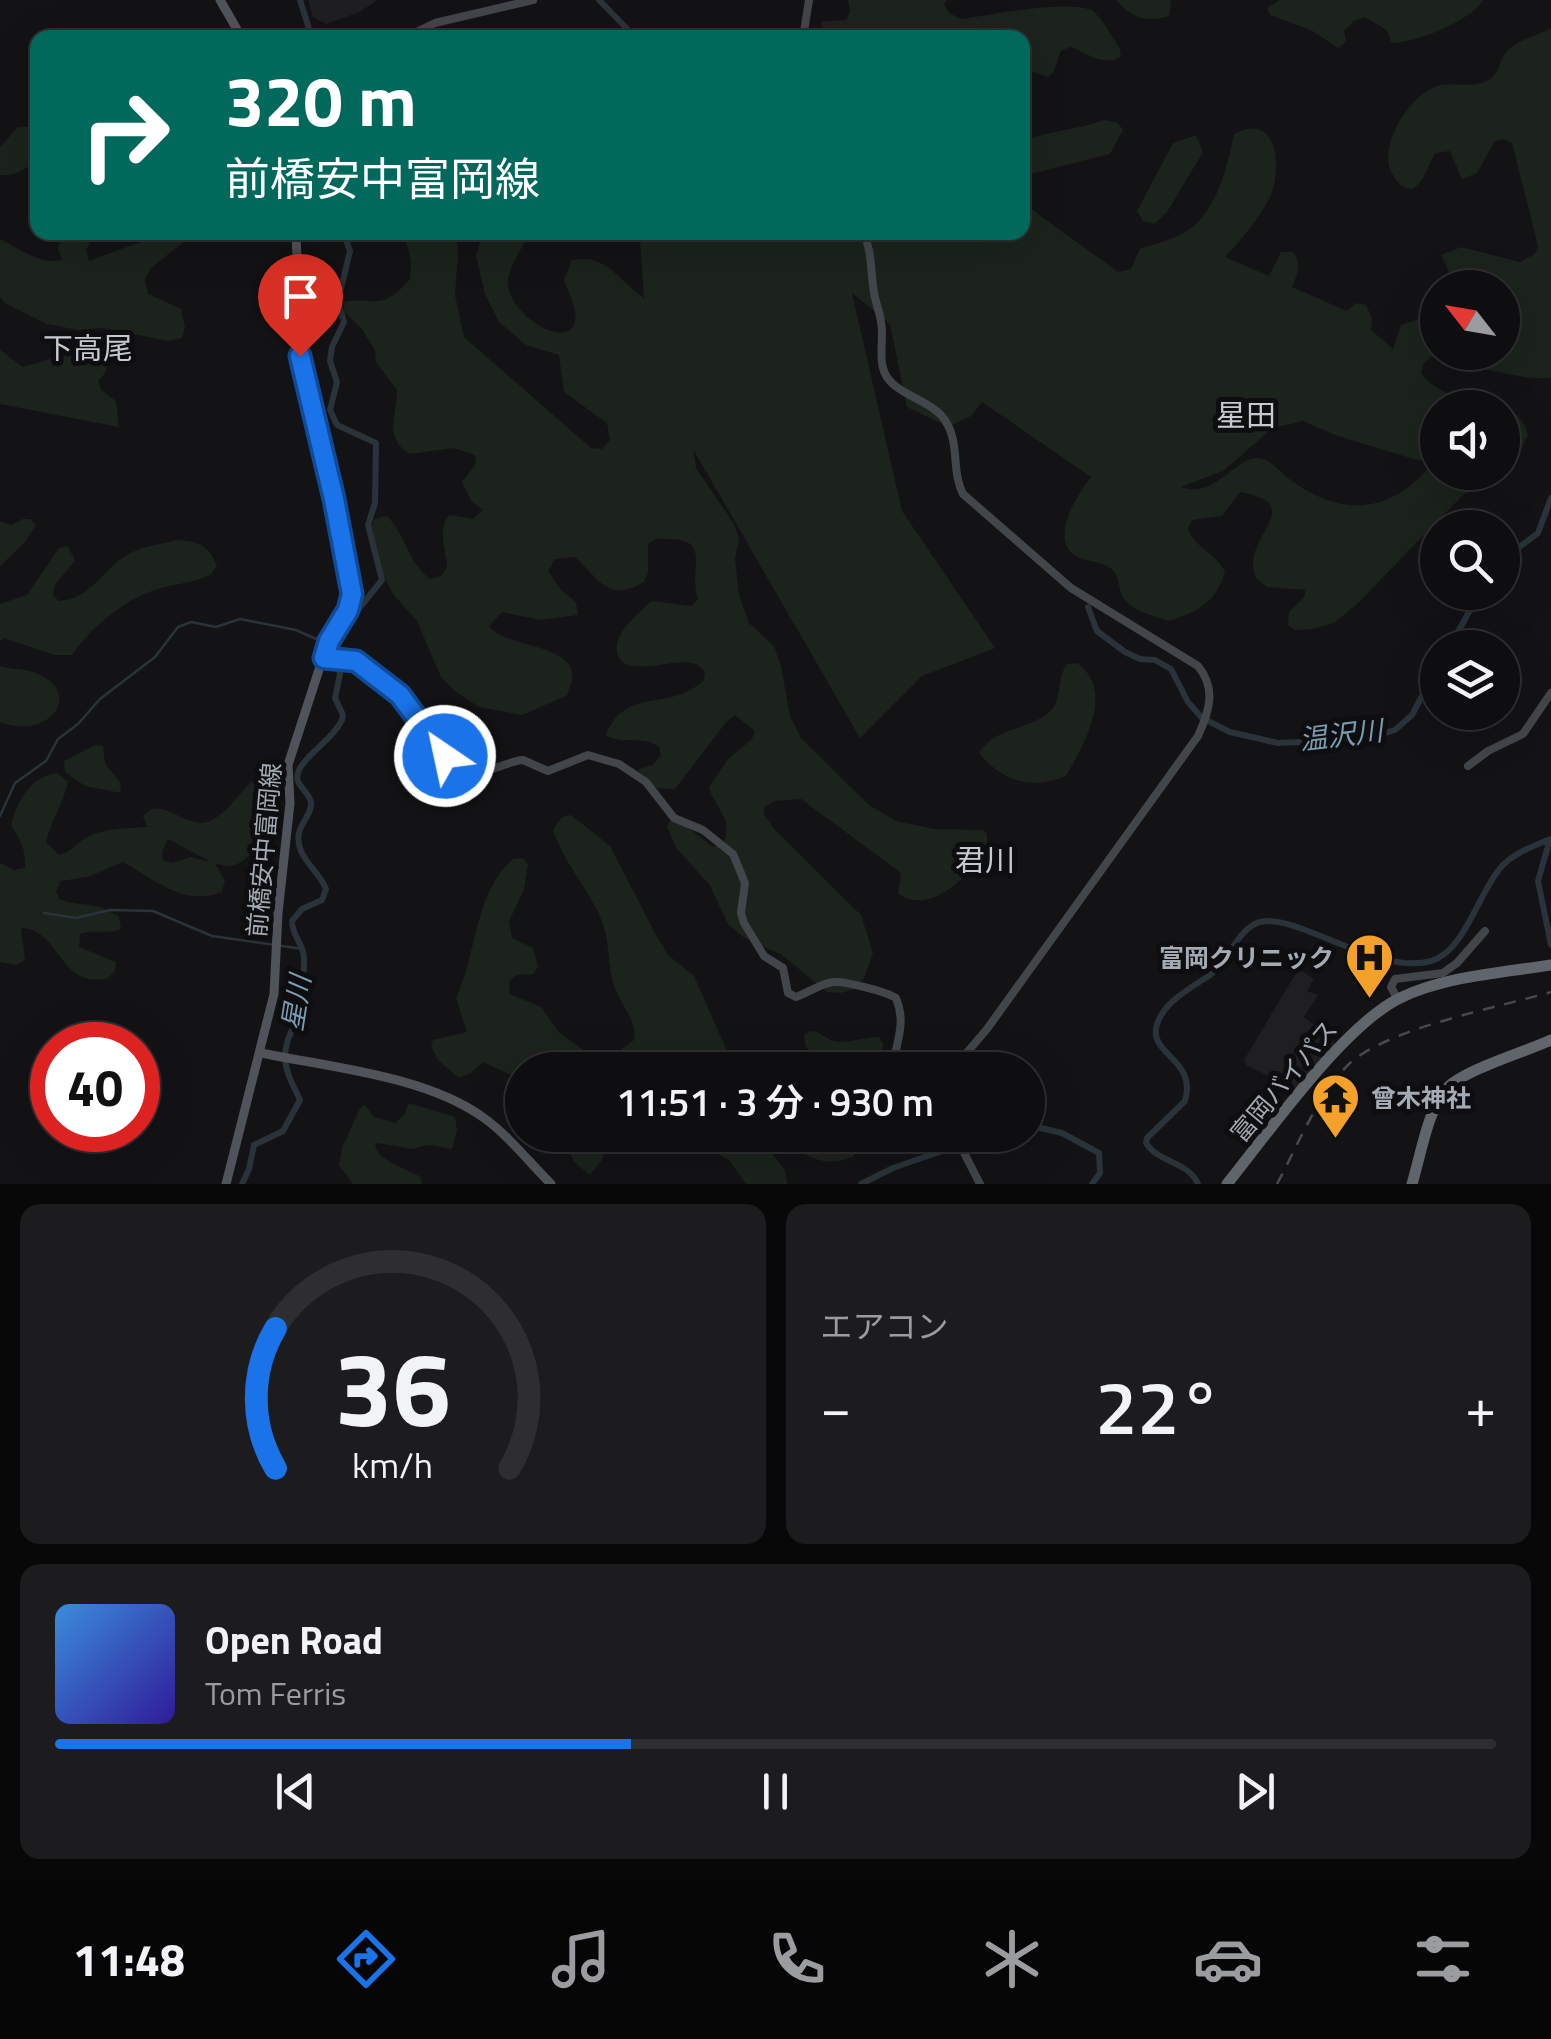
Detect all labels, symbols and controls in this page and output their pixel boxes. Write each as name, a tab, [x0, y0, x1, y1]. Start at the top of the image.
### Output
text: 320 m	[225, 47, 417, 153]
icon: right	[60, 70, 190, 200]
text: 前橋安中富岡線	[225, 144, 540, 212]
pin	[258, 254, 343, 357]
icon: arrive	[273, 269, 328, 324]
north arrow	[1420, 270, 1520, 370]
map controls	[1420, 270, 1520, 730]
district label: 下高尾	[43, 325, 133, 371]
button: sound	[1420, 390, 1520, 490]
district label: 星田	[1216, 392, 1276, 438]
button: search	[1420, 510, 1520, 610]
button: layers	[1420, 630, 1520, 730]
position arrow	[393, 704, 497, 808]
water label: 温沢川	[1297, 708, 1388, 761]
street label: 前橋安中富岡線	[237, 761, 291, 939]
district label: 君川	[955, 837, 1015, 883]
hospital icon: 富岡クリニック	[1343, 932, 1395, 1000]
place label: 富岡クリニック	[1159, 939, 1334, 977]
water label: 星川	[270, 969, 322, 1034]
street label: 富岡バイパス	[1221, 1012, 1347, 1150]
speed limit sign: 40	[30, 1022, 160, 1152]
temple icon: 曾木神社	[1310, 1072, 1362, 1140]
text: 11:51 · 3 分 · 930 m	[616, 1073, 934, 1131]
place label: 曾木神社	[1371, 1079, 1471, 1117]
text: エアコン	[821, 1302, 949, 1350]
text: 36	[335, 1308, 451, 1466]
text: 22°	[1095, 1349, 1221, 1463]
text: −	[821, 1365, 851, 1448]
text: +	[1465, 1365, 1496, 1448]
text: km/h	[352, 1437, 433, 1492]
text: Open Road	[205, 1611, 383, 1669]
text: Tom Ferris	[205, 1669, 346, 1717]
icon: previous	[268, 1764, 323, 1819]
icon: pause	[748, 1764, 803, 1819]
icon: next	[1228, 1764, 1283, 1819]
icon: directions	[331, 1924, 401, 1994]
icon: music	[546, 1924, 616, 1994]
icon: phone	[762, 1924, 832, 1994]
icon: climate	[977, 1924, 1047, 1994]
icon: car	[1193, 1924, 1263, 1994]
icon: filters	[1408, 1924, 1478, 1994]
text: 11:48	[73, 1925, 185, 1993]

